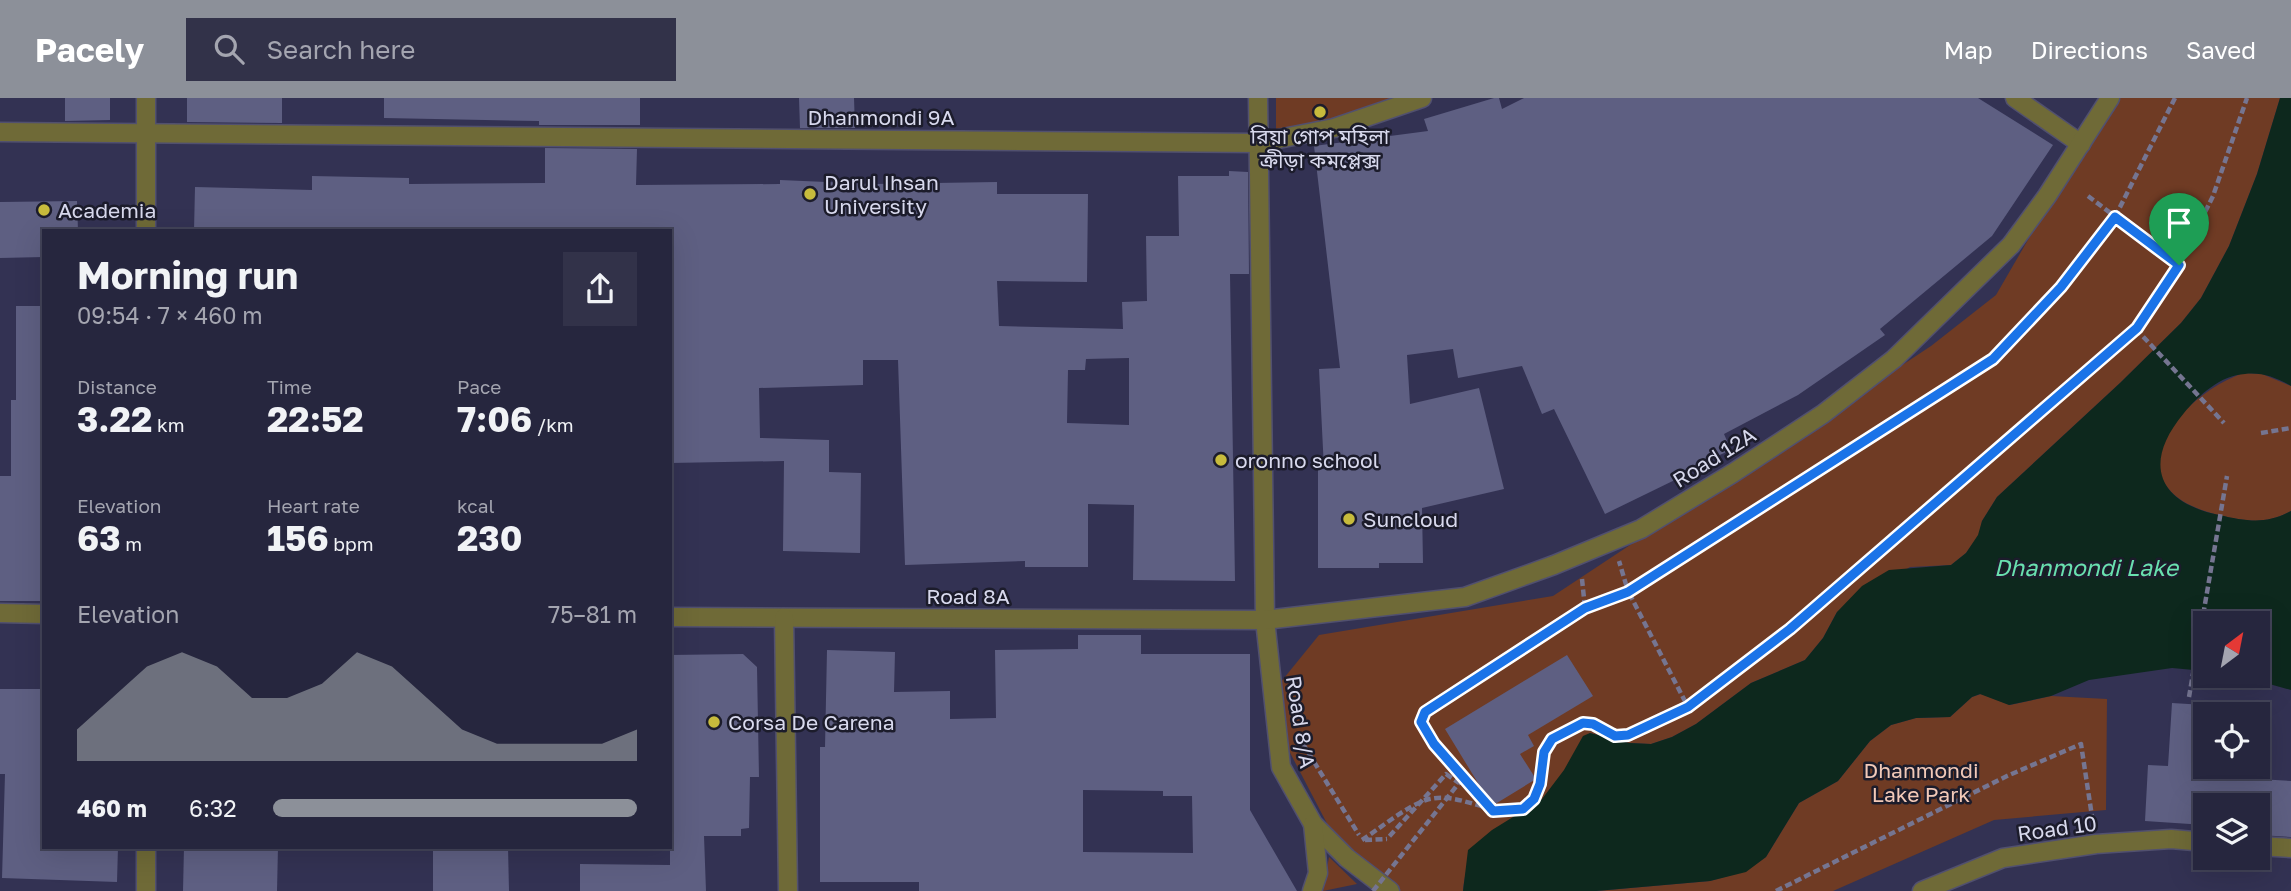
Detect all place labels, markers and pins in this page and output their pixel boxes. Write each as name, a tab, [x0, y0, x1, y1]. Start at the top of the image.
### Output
marker: রিয়া গোপ মহিলা ক্রীড়া কমপ্লেক্স	[1312, 104, 1328, 120]
place label: রিয়া গোপ মহিলা ক্রীড়া কমপ্লেক্স	[1250, 123, 1390, 173]
place label: Darul Ihsan University	[824, 169, 939, 219]
marker: Darul Ihsan University	[802, 186, 818, 202]
pin	[2149, 193, 2209, 265]
place label: Academia	[58, 197, 156, 223]
marker: Academia	[36, 202, 52, 218]
place label: oronno school	[1235, 447, 1379, 473]
marker: oronno school	[1213, 452, 1229, 468]
place label: Suncloud	[1363, 506, 1458, 532]
marker: Suncloud	[1341, 511, 1357, 527]
place label: Corsa De Carena	[728, 709, 895, 735]
marker: Corsa De Carena	[706, 714, 722, 730]

